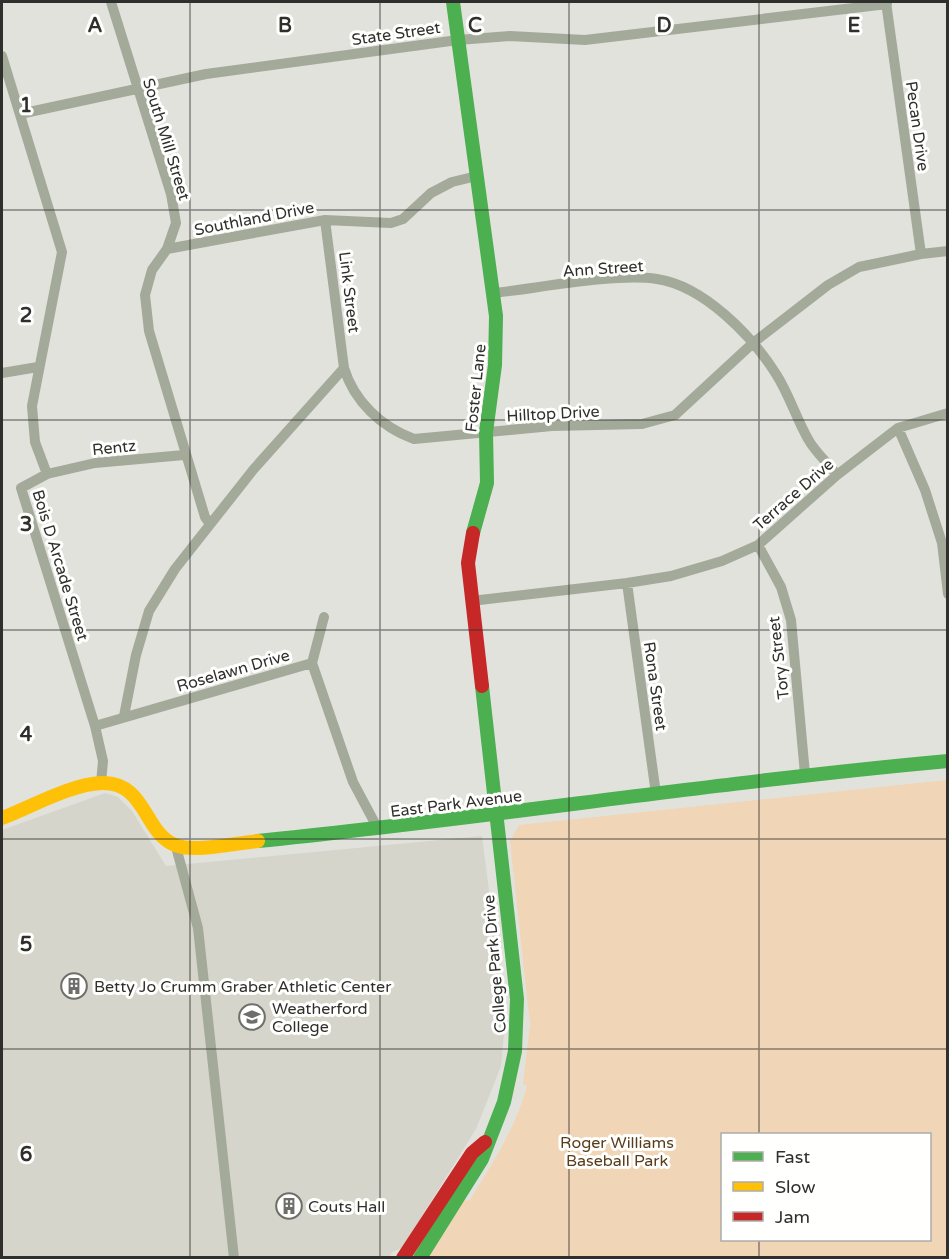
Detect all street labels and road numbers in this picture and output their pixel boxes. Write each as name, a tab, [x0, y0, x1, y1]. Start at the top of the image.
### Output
street label: State Street	[350, 18, 442, 50]
street label: South Mill Street	[138, 76, 194, 203]
street label: Pecan Drive	[901, 80, 933, 172]
street label: Southland Drive	[193, 198, 316, 240]
street label: Link Street	[334, 250, 364, 334]
street label: Ann Street	[562, 256, 644, 282]
street label: Foster Lane	[461, 343, 491, 433]
street label: Hilltop Drive	[506, 402, 600, 426]
street label: Rentz	[91, 436, 137, 460]
street label: Terrace Drive	[749, 454, 838, 535]
street label: Bois D Arcade Street	[28, 487, 93, 643]
street label: Tory Street	[764, 615, 794, 700]
street label: Rona Street	[639, 640, 671, 732]
street label: Roselawn Drive	[174, 645, 292, 697]
street label: East Park Avenue	[389, 786, 523, 822]
street label: College Park Drive	[479, 894, 511, 1034]

